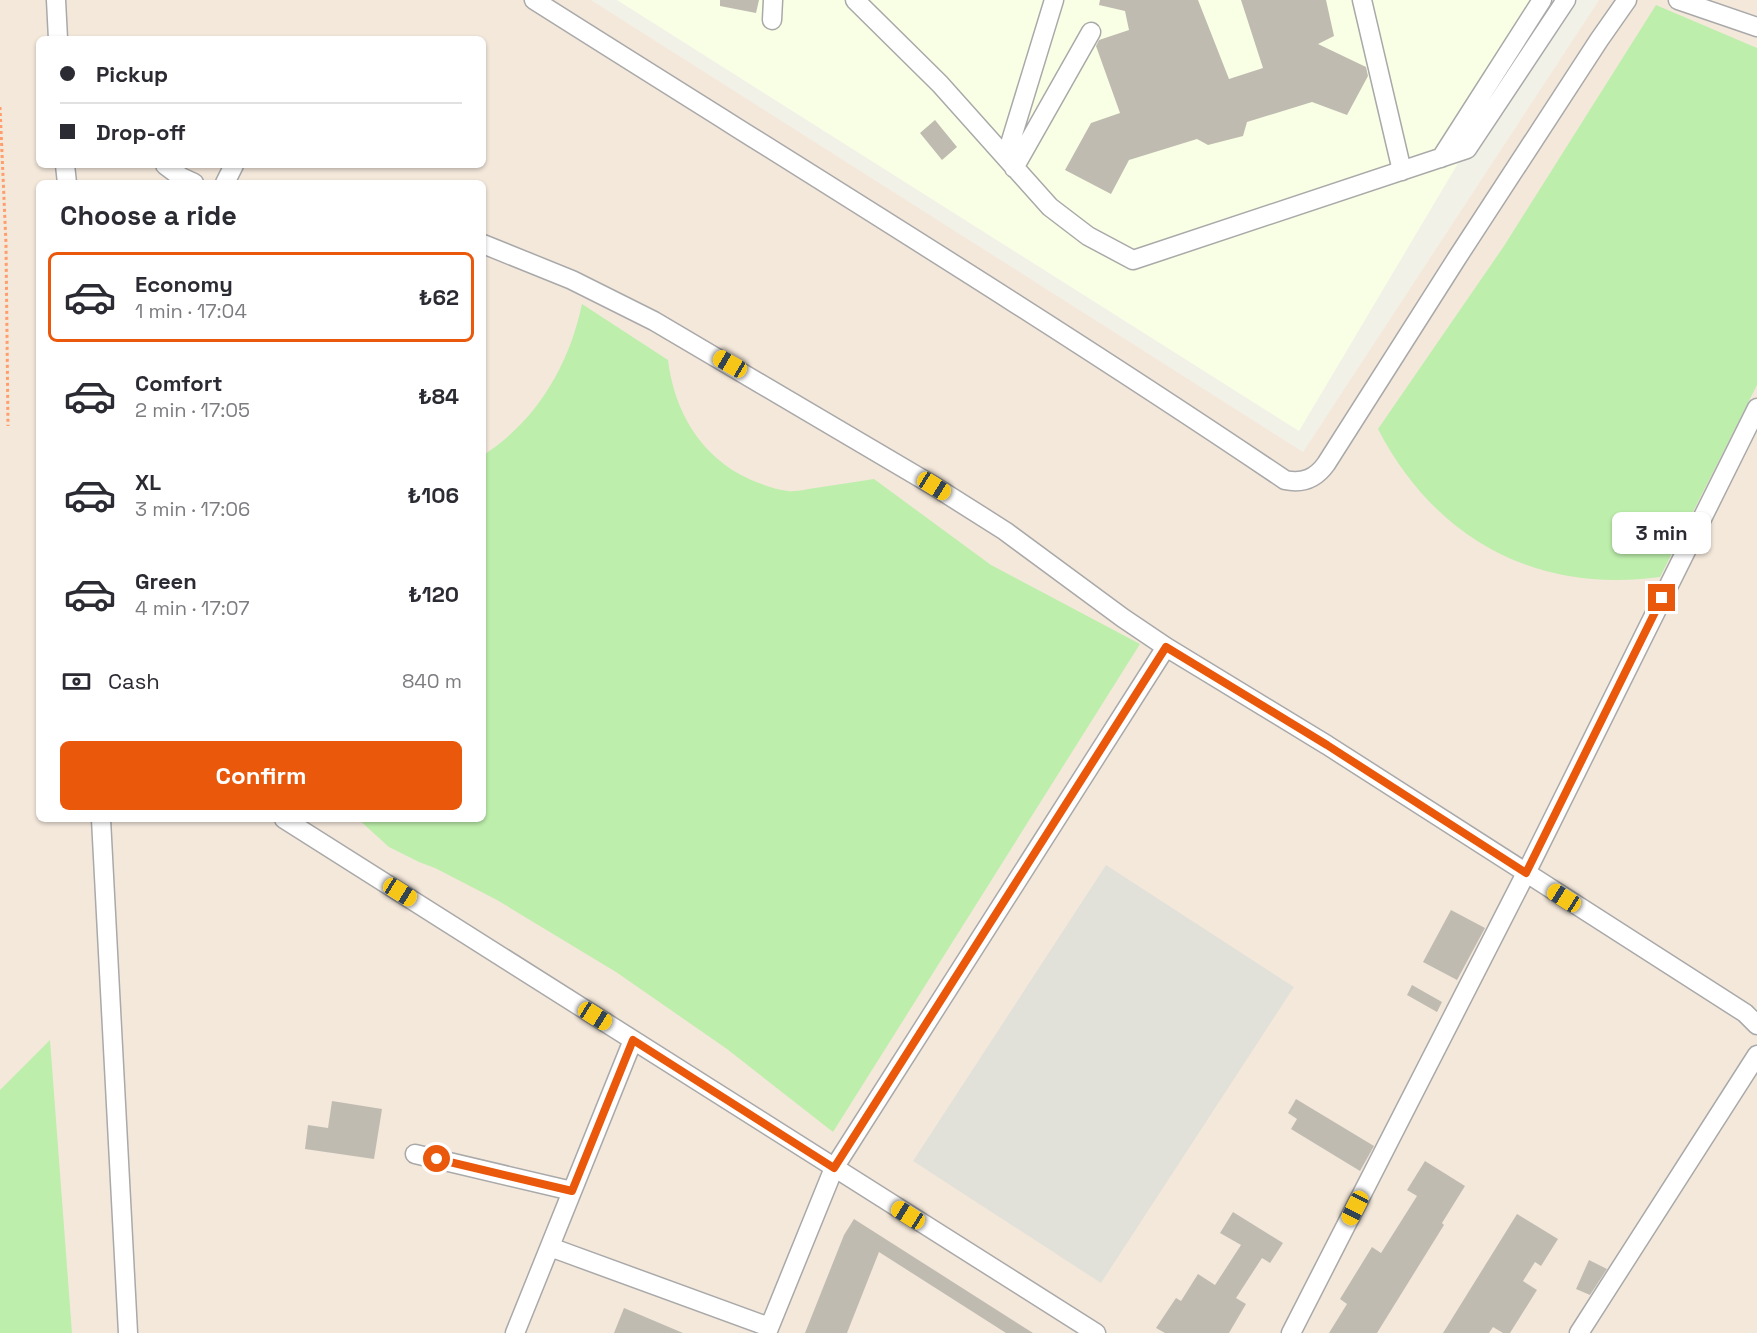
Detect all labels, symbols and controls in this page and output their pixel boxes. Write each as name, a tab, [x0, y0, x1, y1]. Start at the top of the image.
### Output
text: Pickup	[96, 60, 168, 88]
text: Drop-off	[96, 118, 186, 146]
text: Choose a ride	[60, 198, 237, 233]
icon: car	[63, 270, 117, 324]
text: Economy	[135, 270, 233, 298]
text: ₺62	[419, 283, 459, 311]
text: 1 min · 17:04	[135, 298, 247, 324]
car	[710, 347, 750, 381]
icon: car	[63, 369, 117, 423]
text: Comfort	[135, 369, 223, 397]
text: ₺84	[418, 382, 459, 410]
text: 2 min · 17:05	[135, 397, 250, 423]
icon: car	[63, 468, 117, 522]
text: XL	[135, 468, 161, 496]
car	[914, 469, 954, 503]
text: ₺106	[408, 481, 459, 509]
text: 3 min · 17:06	[135, 496, 250, 522]
callout: 3 min	[1612, 511, 1712, 553]
text: 3 min	[1636, 520, 1687, 546]
icon: car	[63, 567, 117, 621]
text: Green	[135, 567, 197, 595]
text: ₺120	[408, 580, 459, 608]
route end	[1648, 584, 1675, 611]
text: 4 min · 17:07	[135, 595, 249, 621]
icon: cash	[60, 665, 93, 698]
text: Cash	[108, 667, 160, 695]
text: 840 m	[402, 668, 462, 694]
button: Confirm	[60, 741, 462, 810]
car	[380, 875, 420, 909]
car	[1544, 881, 1584, 915]
car	[575, 999, 615, 1033]
route start	[423, 1145, 450, 1172]
car	[1339, 1188, 1371, 1228]
car	[888, 1198, 928, 1232]

